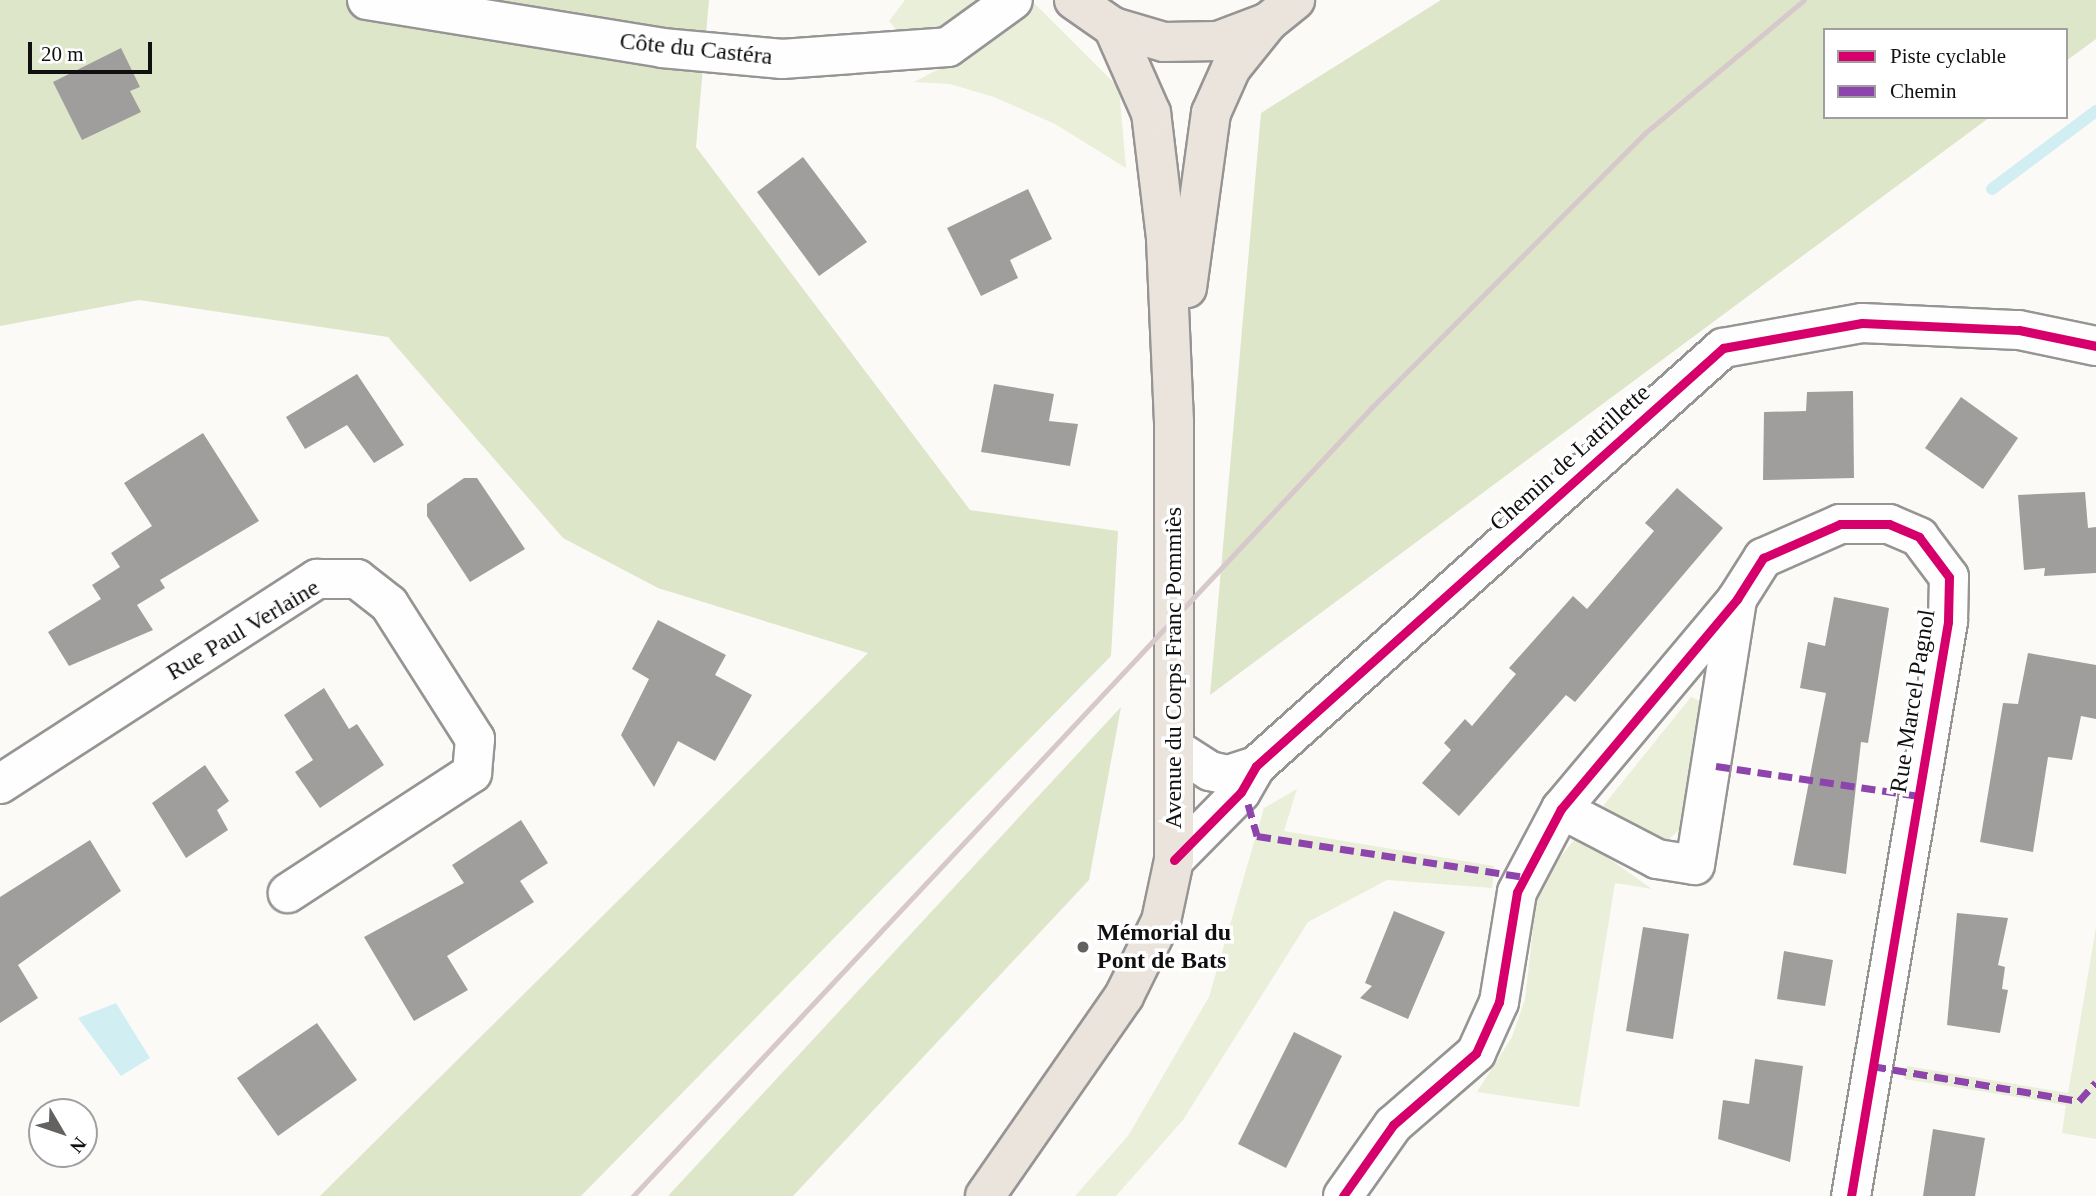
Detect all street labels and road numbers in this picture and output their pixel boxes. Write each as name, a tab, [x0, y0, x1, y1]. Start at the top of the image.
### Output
street label: Côte du Castéra	[618, 27, 774, 71]
street label: Chemin de Latrillette	[1484, 379, 1656, 537]
street label: Avenue du Corps Franc Pommiès	[1160, 507, 1188, 829]
street label: Rue Paul Verlaine	[161, 573, 325, 687]
street label: Rue Marcel Pagnol	[1884, 607, 1942, 795]

